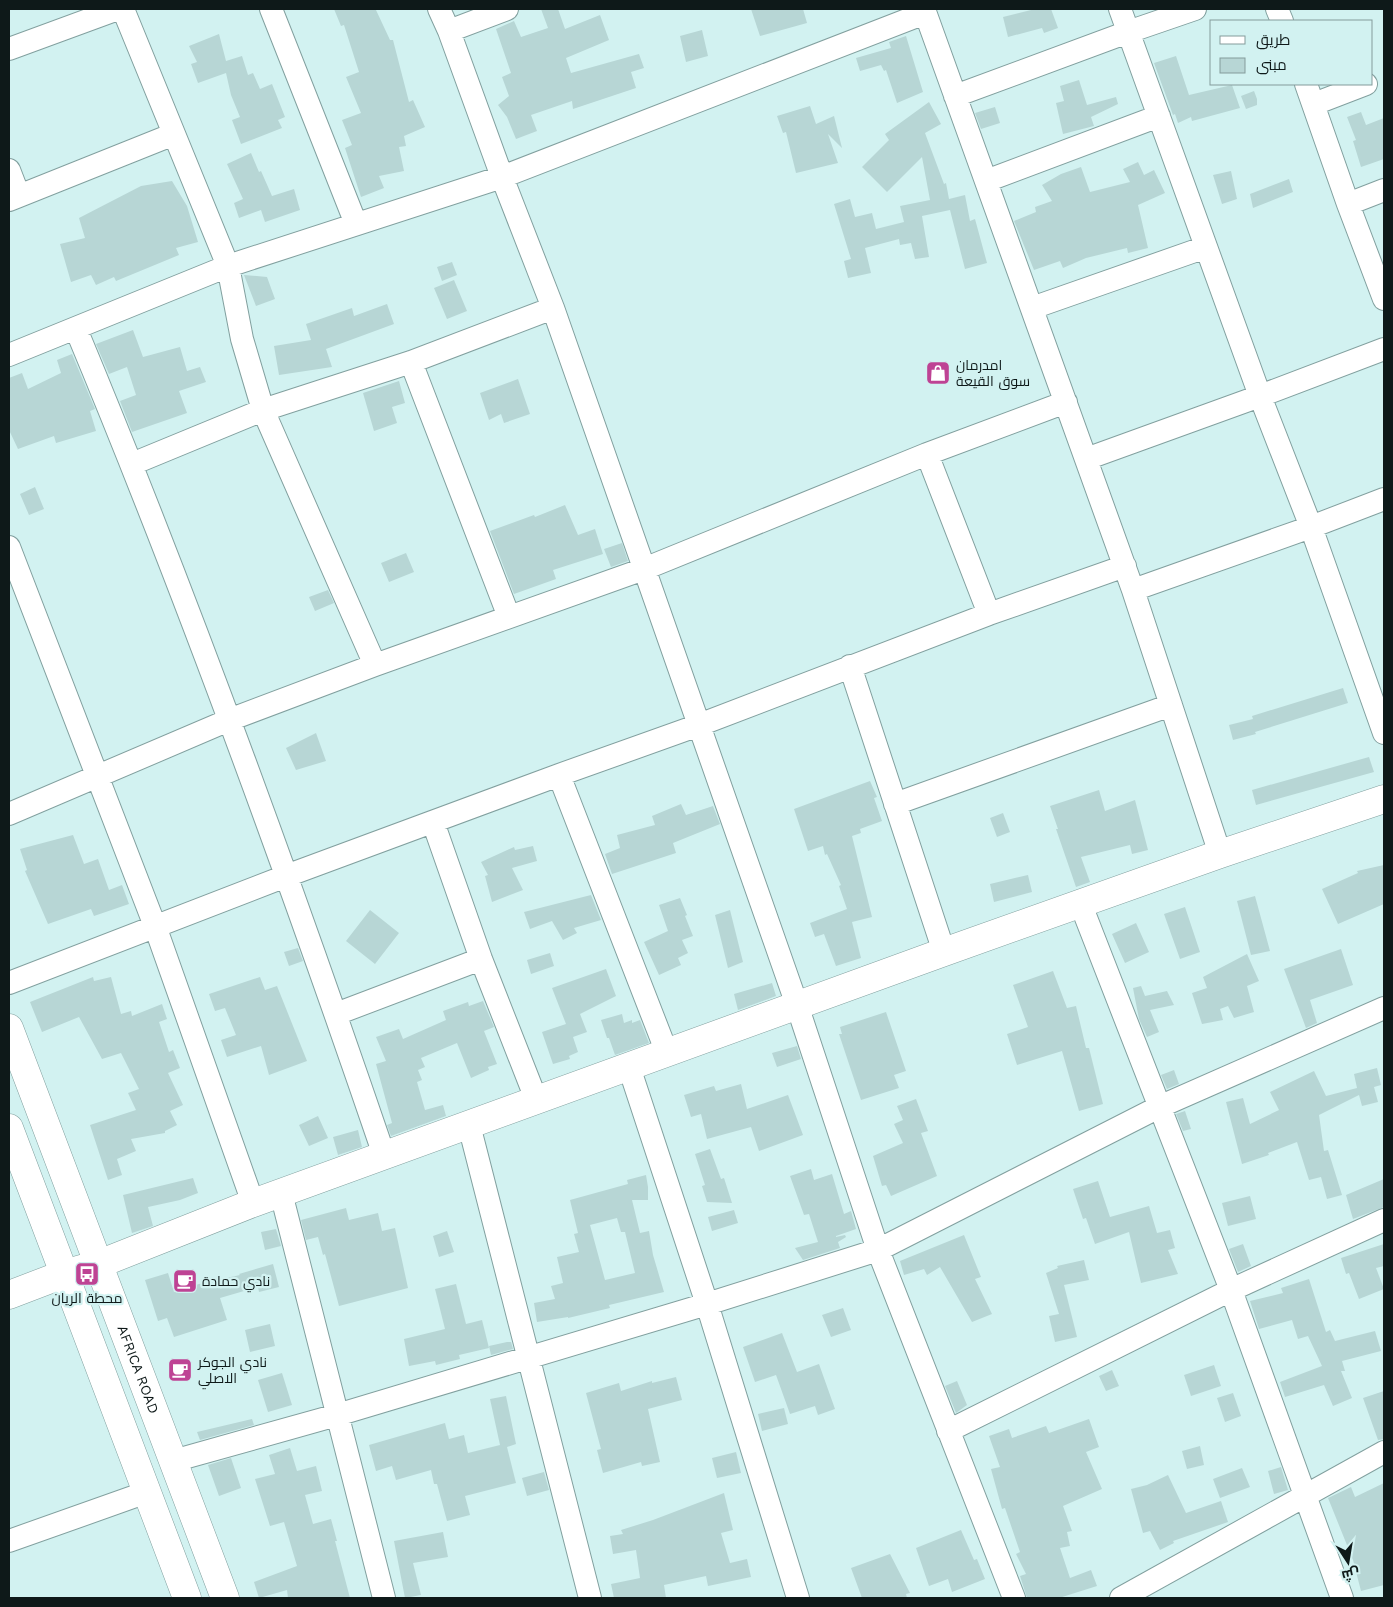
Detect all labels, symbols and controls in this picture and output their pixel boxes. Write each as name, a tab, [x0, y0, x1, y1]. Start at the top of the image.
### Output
legend	[1210, 20, 1373, 85]
text: طريق	[1256, 31, 1290, 50]
text: مبنى	[1256, 56, 1287, 75]
place label: امدرمان سوق القيعة	[956, 357, 1030, 390]
shop icon: امدرمان سوق القيعة	[925, 360, 951, 386]
bus stop icon: محطة الريان	[74, 1261, 100, 1287]
cafe icon: نادي حمادة	[172, 1268, 198, 1294]
place label: نادي حمادة	[202, 1273, 270, 1293]
place label: محطة الريان	[52, 1290, 122, 1306]
street label: AFRICA ROAD	[114, 1323, 162, 1416]
place label: نادي الجوكر الاصلي	[197, 1354, 267, 1390]
cafe icon: نادي الجوكر الاصلي	[167, 1357, 193, 1383]
north arrow	[1323, 1537, 1373, 1587]
text: ش	[1340, 1564, 1361, 1584]

